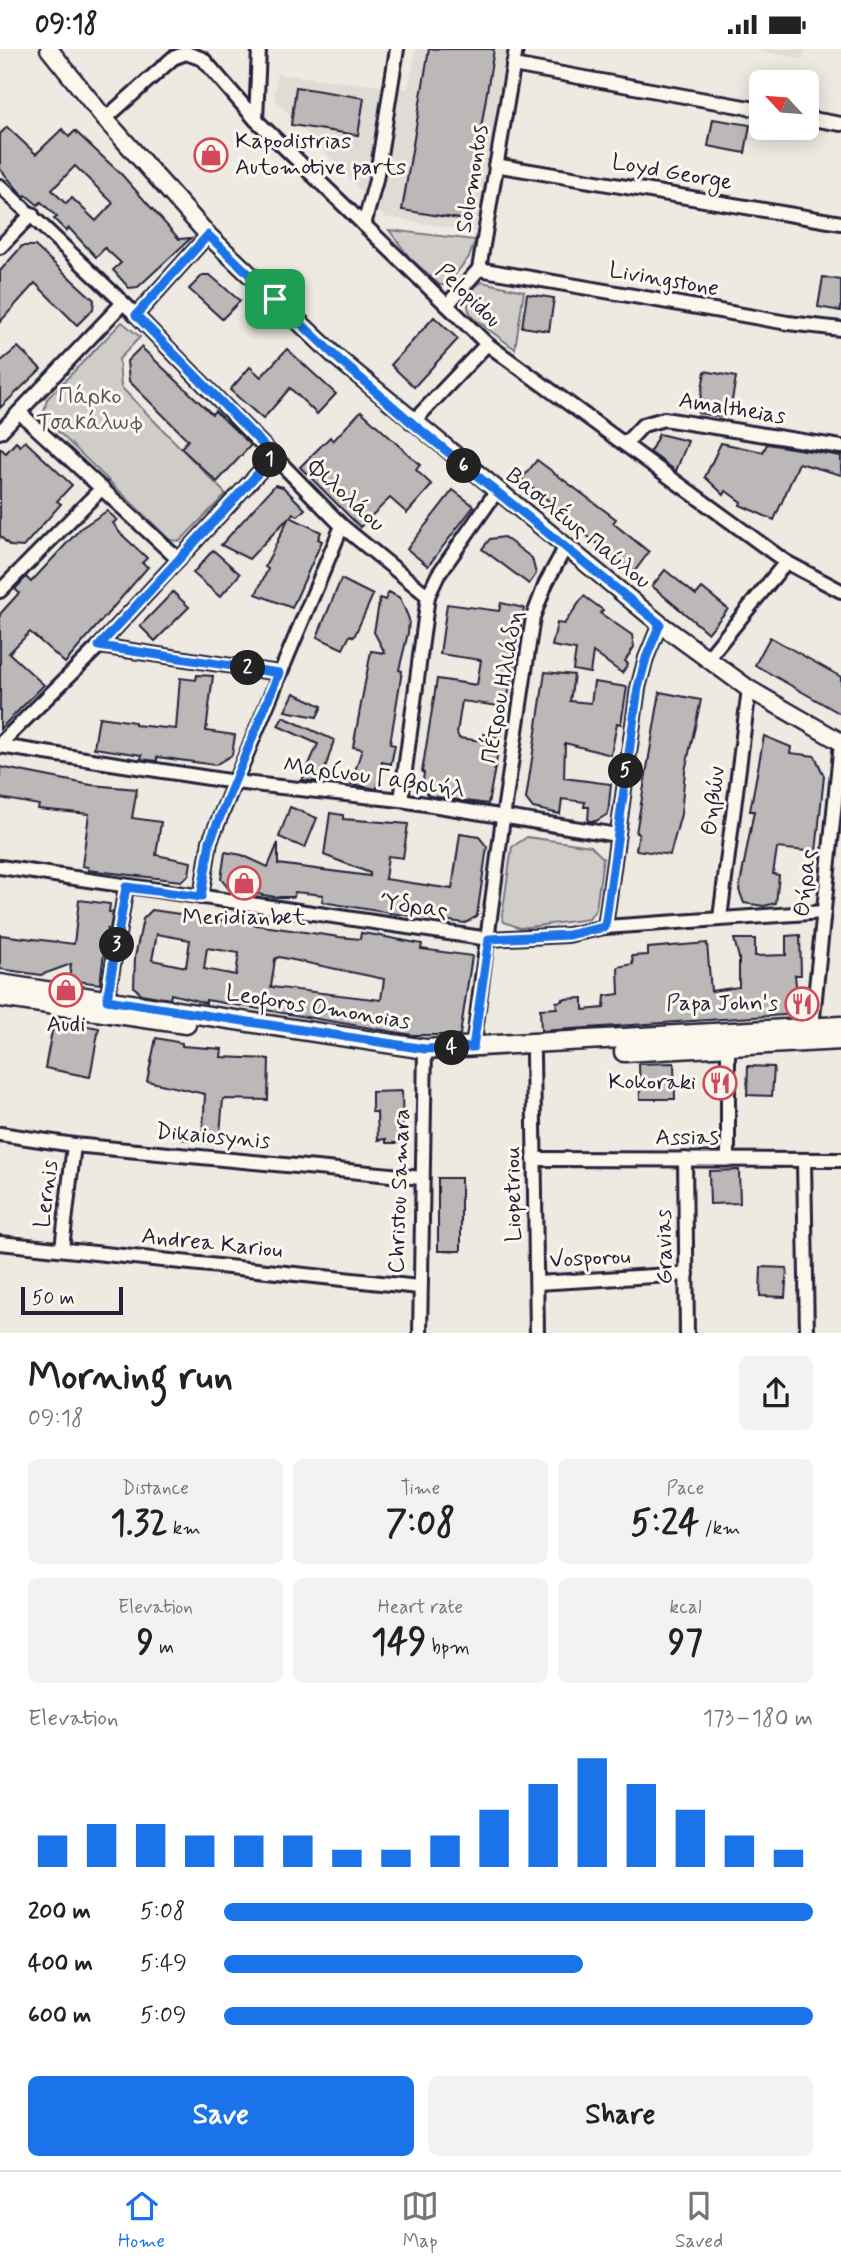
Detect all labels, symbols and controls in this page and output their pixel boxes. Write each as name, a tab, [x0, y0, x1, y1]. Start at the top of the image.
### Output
text: 09:18	[35, 8, 98, 42]
north arrow	[749, 70, 819, 140]
map controls	[749, 70, 819, 140]
street label: Solomontos	[450, 122, 496, 236]
place label: Kapodistrias Automotive parts	[235, 127, 406, 183]
shop icon: Kapodistrias Automotive parts	[192, 136, 230, 174]
street label: Loyd George	[609, 148, 735, 200]
street label: Livingstone	[607, 256, 721, 304]
street label: Pelopidou	[429, 257, 507, 335]
pin	[245, 269, 305, 329]
icon: arrive	[256, 280, 294, 318]
park label: Πάρκο Τσακάλωφ	[37, 382, 144, 438]
street label: Amaltheias	[676, 386, 788, 432]
pin: 1	[252, 443, 288, 477]
text: 1	[265, 447, 274, 472]
pin: 6	[447, 449, 482, 483]
street label: Φιλολάου	[300, 452, 391, 539]
text: 6	[459, 453, 468, 478]
street label: Βασιλέως Παύλου	[500, 460, 658, 597]
street label: Πέτρου Ηλιάδη	[473, 608, 531, 766]
pin: 2	[230, 651, 266, 685]
text: 2	[243, 655, 252, 680]
street label: Μαρίνου Γαβριήλ	[281, 750, 467, 806]
pin: 5	[608, 753, 644, 789]
text: 5	[620, 758, 631, 783]
street label: Θηβών	[695, 765, 733, 837]
street label: Θήρας	[788, 848, 824, 918]
shop icon: Meridianbet	[225, 864, 263, 902]
street label: Ύδρας	[378, 887, 450, 927]
place label: Meridianbet	[182, 903, 306, 933]
pin: 3	[100, 927, 134, 963]
text: 3	[112, 932, 121, 957]
shop icon: Audi	[47, 971, 85, 1009]
street label: Leoforos Omonoias	[224, 979, 412, 1038]
restaurant icon: Papa John's	[783, 985, 821, 1023]
place label: Papa John's	[666, 989, 778, 1019]
place label: Audi	[47, 1010, 85, 1040]
pin: 4	[434, 1031, 470, 1065]
text: 4	[446, 1035, 457, 1060]
restaurant icon: Kokoraki	[701, 1064, 739, 1102]
place label: Kokoraki	[608, 1068, 696, 1098]
street label: Christou Samara	[382, 1108, 418, 1274]
street label: Dikaiosynis	[155, 1117, 271, 1157]
street label: Assias	[655, 1123, 719, 1153]
street label: Liopetriou	[498, 1146, 530, 1242]
street label: Lernis	[28, 1158, 66, 1230]
street label: Gravias	[649, 1209, 681, 1285]
street label: Andrea Kariou	[140, 1222, 284, 1266]
street label: Vosporou	[549, 1242, 631, 1276]
scale bar	[21, 1285, 122, 1316]
text: 50 m	[32, 1286, 75, 1311]
text: Morning run	[28, 1353, 233, 1402]
button: share	[739, 1356, 813, 1430]
text: 09:18	[28, 1404, 84, 1434]
text: Distance	[122, 1476, 189, 1501]
text: Time	[401, 1476, 440, 1501]
text: Pace	[667, 1476, 704, 1501]
text: 1.32	[110, 1501, 168, 1547]
text: 7:08	[386, 1501, 455, 1547]
text: 5:24	[631, 1501, 699, 1547]
text: km	[168, 1516, 201, 1541]
text: /km	[699, 1516, 740, 1541]
text: Elevation	[118, 1595, 193, 1620]
text: Heart rate	[378, 1595, 463, 1620]
text: kcal	[670, 1595, 701, 1620]
text: 9	[137, 1620, 154, 1666]
text: 149	[371, 1620, 426, 1666]
text: 97	[668, 1620, 703, 1666]
text: m	[154, 1635, 174, 1660]
text: bpm	[426, 1635, 470, 1660]
text: Elevation	[28, 1704, 119, 1734]
text: 173–180 m	[703, 1704, 813, 1734]
text: 200 m	[28, 1897, 91, 1927]
text: 5:08	[140, 1897, 185, 1927]
text: 400 m	[28, 1949, 93, 1979]
text: 5:49	[140, 1949, 187, 1979]
text: 600 m	[28, 2001, 91, 2031]
text: 5:09	[140, 2001, 187, 2031]
button: Save	[28, 2076, 414, 2156]
button: Share	[428, 2076, 813, 2156]
tab: Home	[118, 2187, 165, 2254]
tab: Map	[401, 2187, 439, 2254]
tab: Saved	[675, 2187, 723, 2254]

